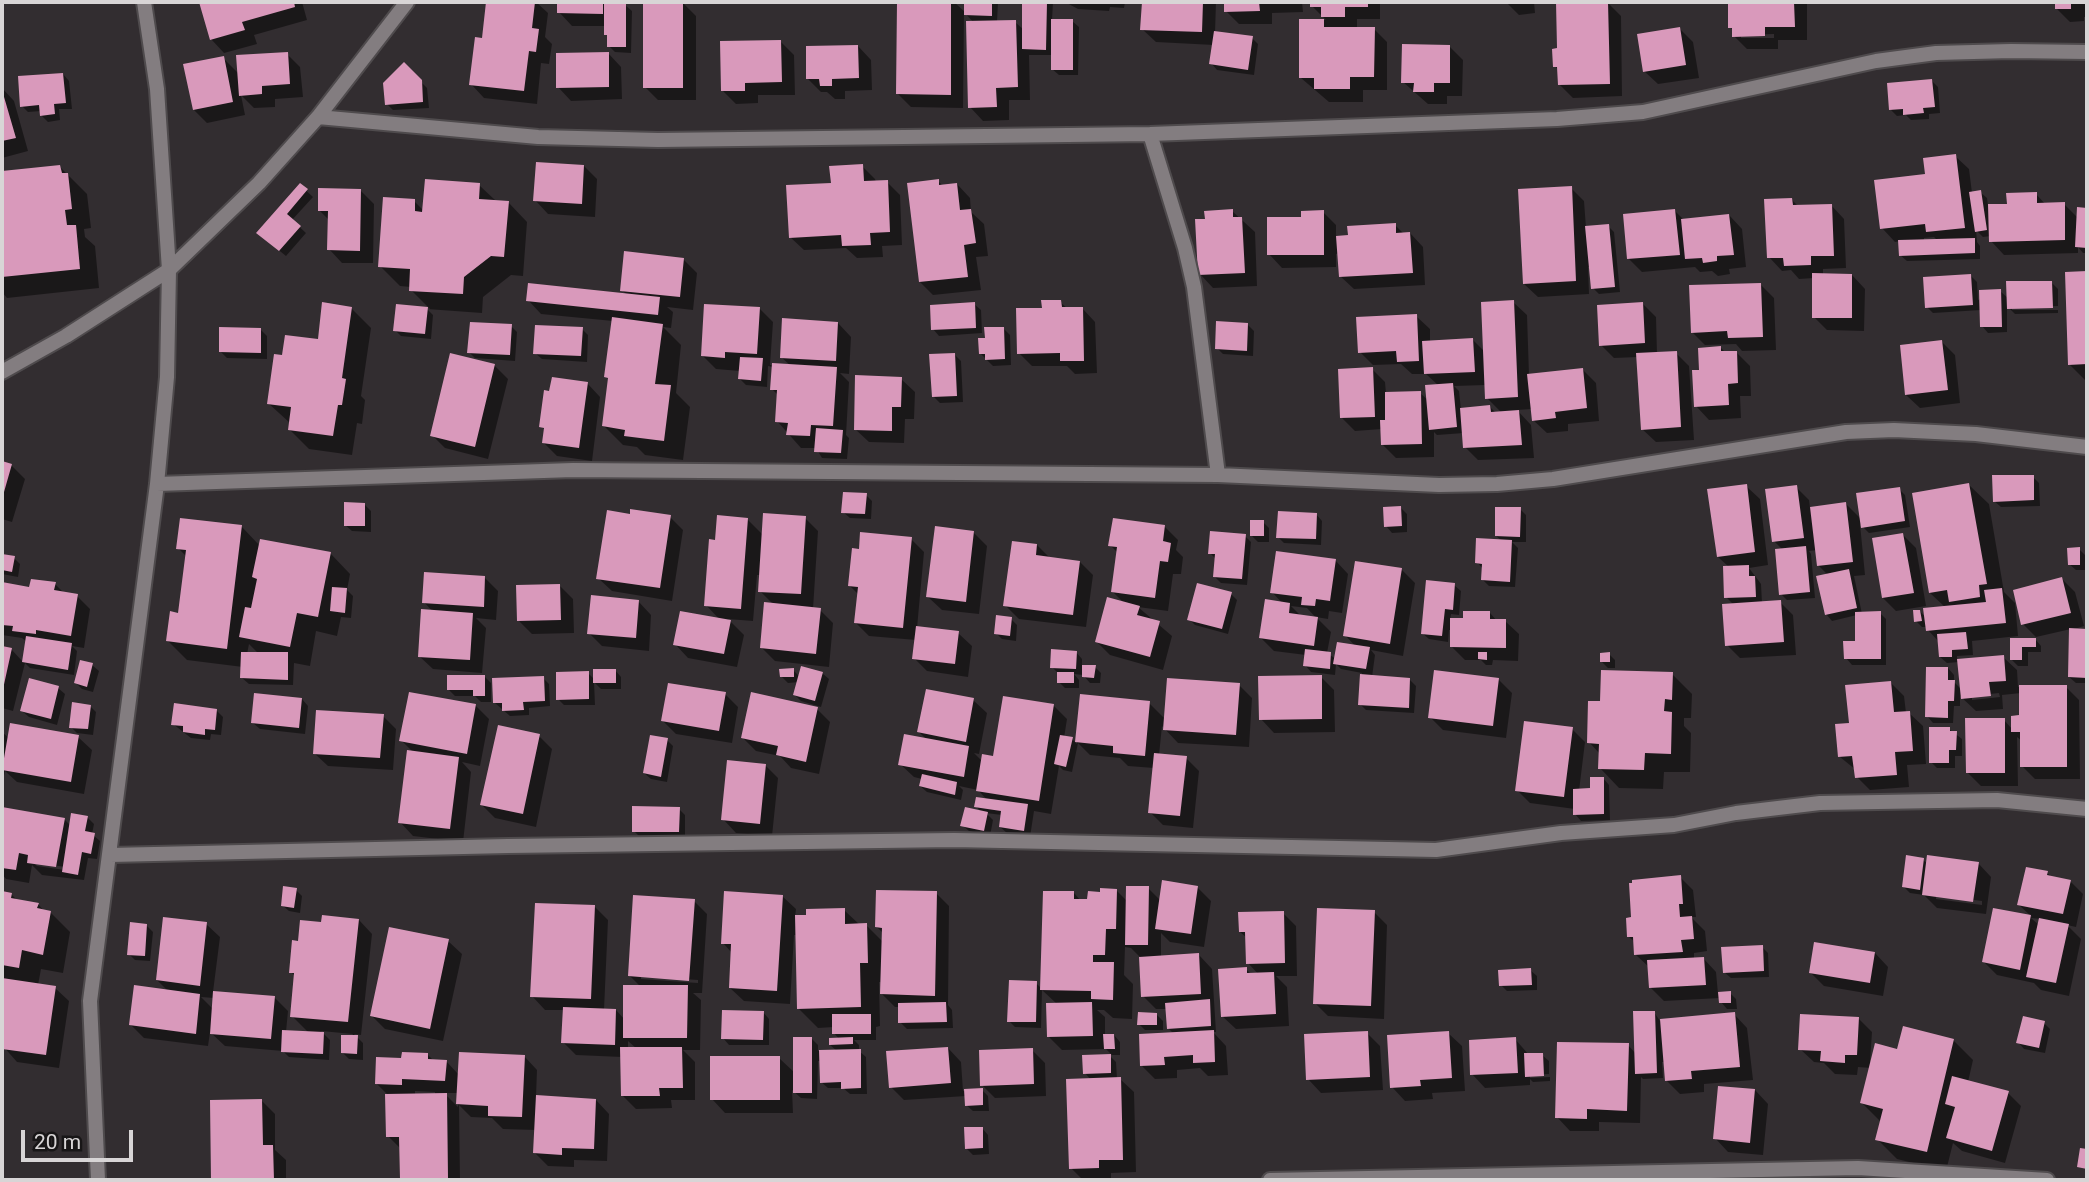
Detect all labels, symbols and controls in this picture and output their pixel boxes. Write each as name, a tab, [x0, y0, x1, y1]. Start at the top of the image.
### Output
scale bar	[24, 1116, 136, 1160]
text: 20 m	[34, 1130, 81, 1154]

